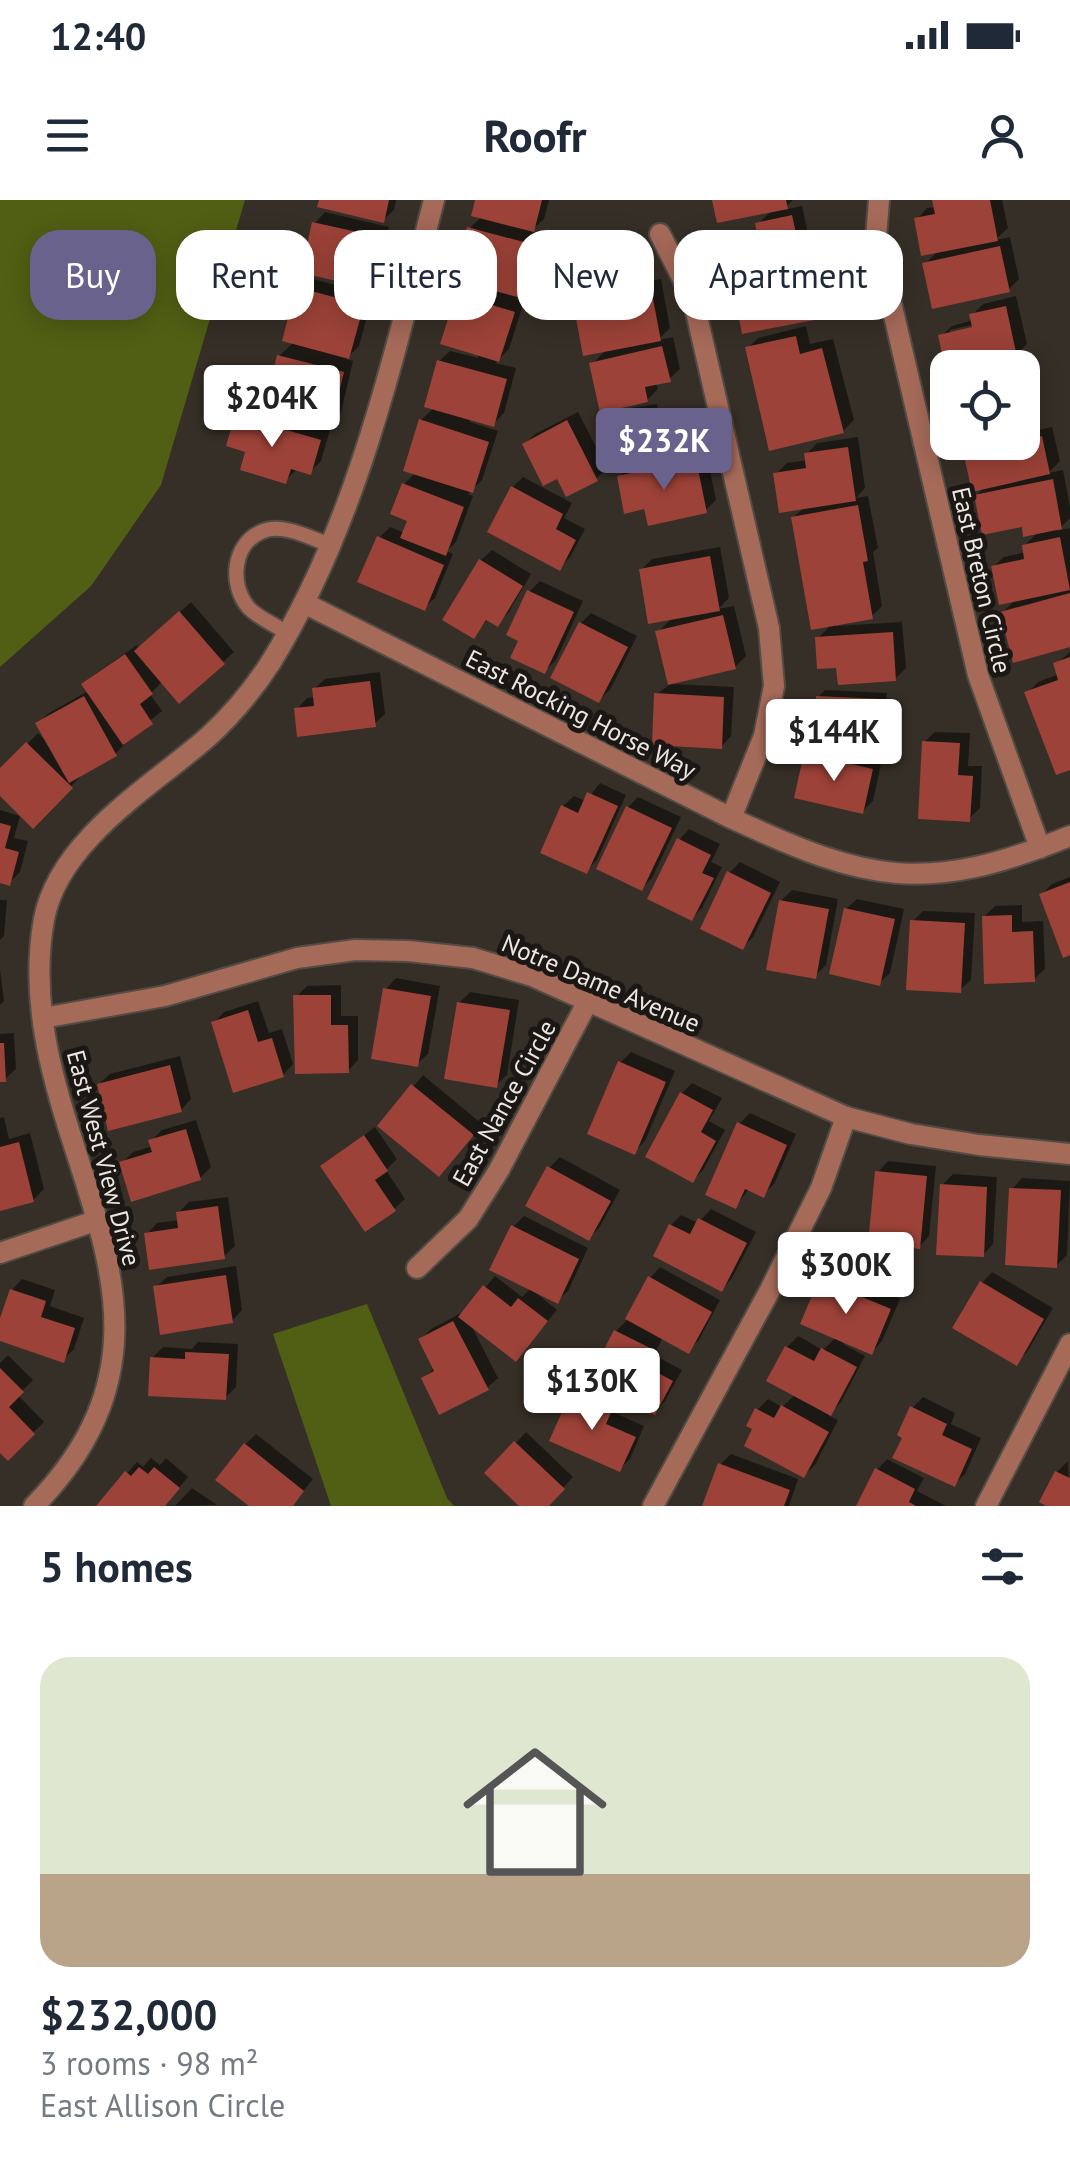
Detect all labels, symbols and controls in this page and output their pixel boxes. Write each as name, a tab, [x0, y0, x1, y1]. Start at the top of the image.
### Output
text: 12:40	[50, 11, 146, 60]
text: Roofr	[484, 106, 586, 164]
icon: menu	[40, 108, 95, 163]
icon: person	[975, 108, 1030, 163]
chip: Buy	[30, 230, 156, 320]
chip: Rent	[176, 230, 314, 320]
chip: Filters	[334, 230, 497, 320]
chip: New	[517, 230, 654, 320]
chip: Apartment	[674, 230, 903, 320]
map controls	[930, 350, 1040, 460]
button: locate	[930, 350, 1040, 460]
pin: $204K	[202, 365, 342, 450]
text: $204K	[226, 376, 318, 418]
pin: $232K	[594, 408, 734, 493]
text: $232K	[618, 419, 710, 461]
street label: East Breton Circle	[945, 484, 1019, 676]
street label: East Rocking Horse Way	[461, 642, 702, 786]
pin: $144K	[764, 699, 904, 784]
text: $144K	[788, 710, 880, 752]
street label: Notre Dame Avenue	[497, 927, 705, 1039]
street label: East Nance Circle	[445, 1014, 563, 1192]
street label: East West View Drive	[60, 1047, 148, 1269]
pin: $300K	[776, 1232, 916, 1317]
text: $300K	[800, 1243, 892, 1285]
pin: $130K	[522, 1348, 662, 1433]
text: $130K	[546, 1359, 638, 1401]
text: 5 homes	[40, 1539, 193, 1594]
icon: filters	[975, 1539, 1030, 1594]
icon: home	[445, 1722, 625, 1902]
text: $232,000	[40, 1987, 217, 2042]
text: 3 rooms · 98 m²	[40, 2042, 258, 2084]
text: East Allison Circle	[40, 2084, 285, 2126]

